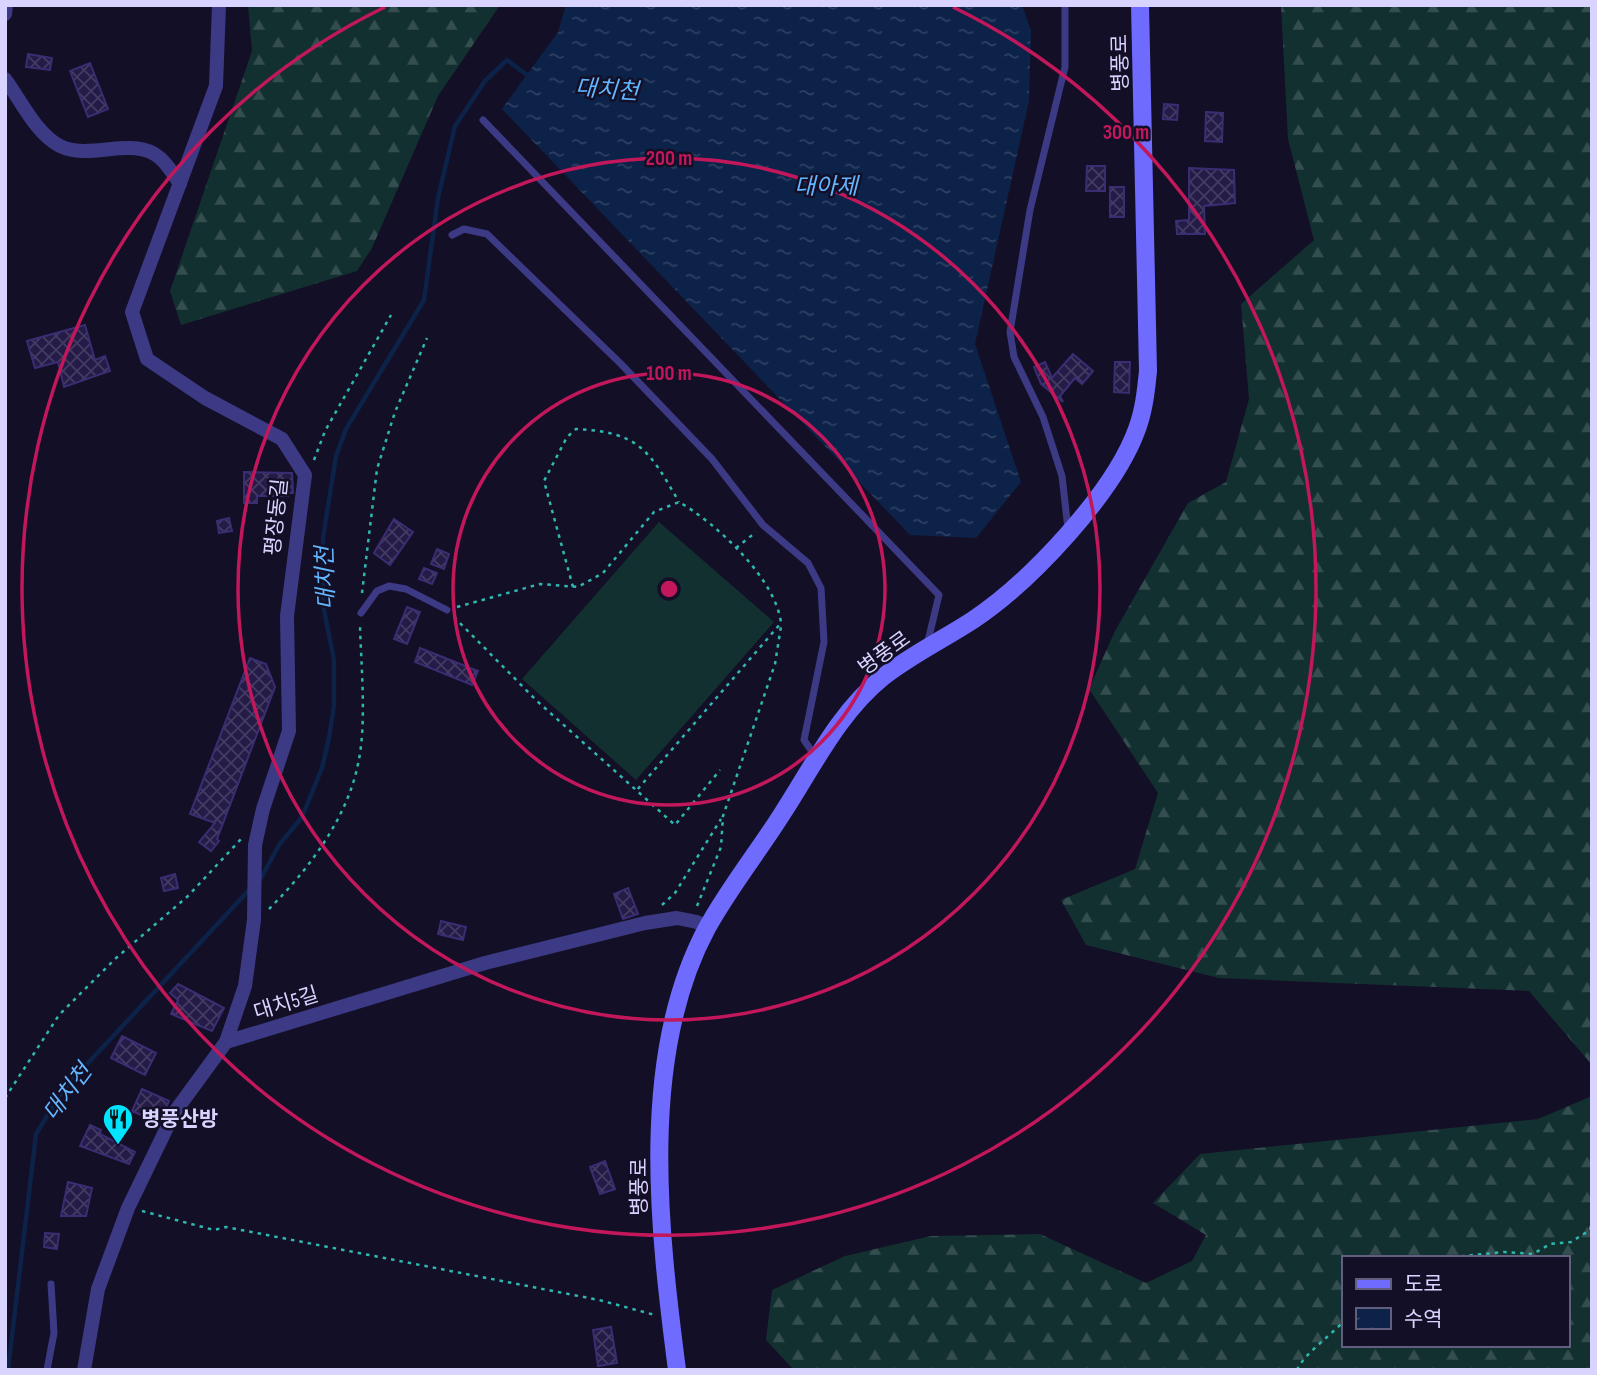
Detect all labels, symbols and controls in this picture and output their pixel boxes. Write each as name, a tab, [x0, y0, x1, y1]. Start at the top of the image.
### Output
street label: 병풍로	[1107, 34, 1134, 92]
water label: 대치천	[574, 74, 642, 106]
text: 300 m	[1103, 120, 1149, 145]
text: 200 m	[646, 146, 692, 171]
water label: 대아제	[794, 173, 861, 201]
text: 100 m	[646, 361, 692, 386]
street label: 평장동길	[260, 477, 293, 557]
water label: 대치천	[311, 543, 341, 610]
centre of rings	[657, 577, 681, 601]
street label: 병풍로	[853, 626, 915, 681]
street label: 대치5길	[251, 982, 322, 1025]
water label: 대치천	[38, 1057, 100, 1126]
restaurant icon: 병풍산방	[101, 1102, 135, 1146]
place label: 병풍산방	[141, 1107, 218, 1132]
street label: 병풍로	[627, 1158, 652, 1216]
legend	[1342, 1256, 1569, 1347]
text: 도로	[1404, 1272, 1443, 1297]
text: 수역	[1404, 1307, 1443, 1332]

